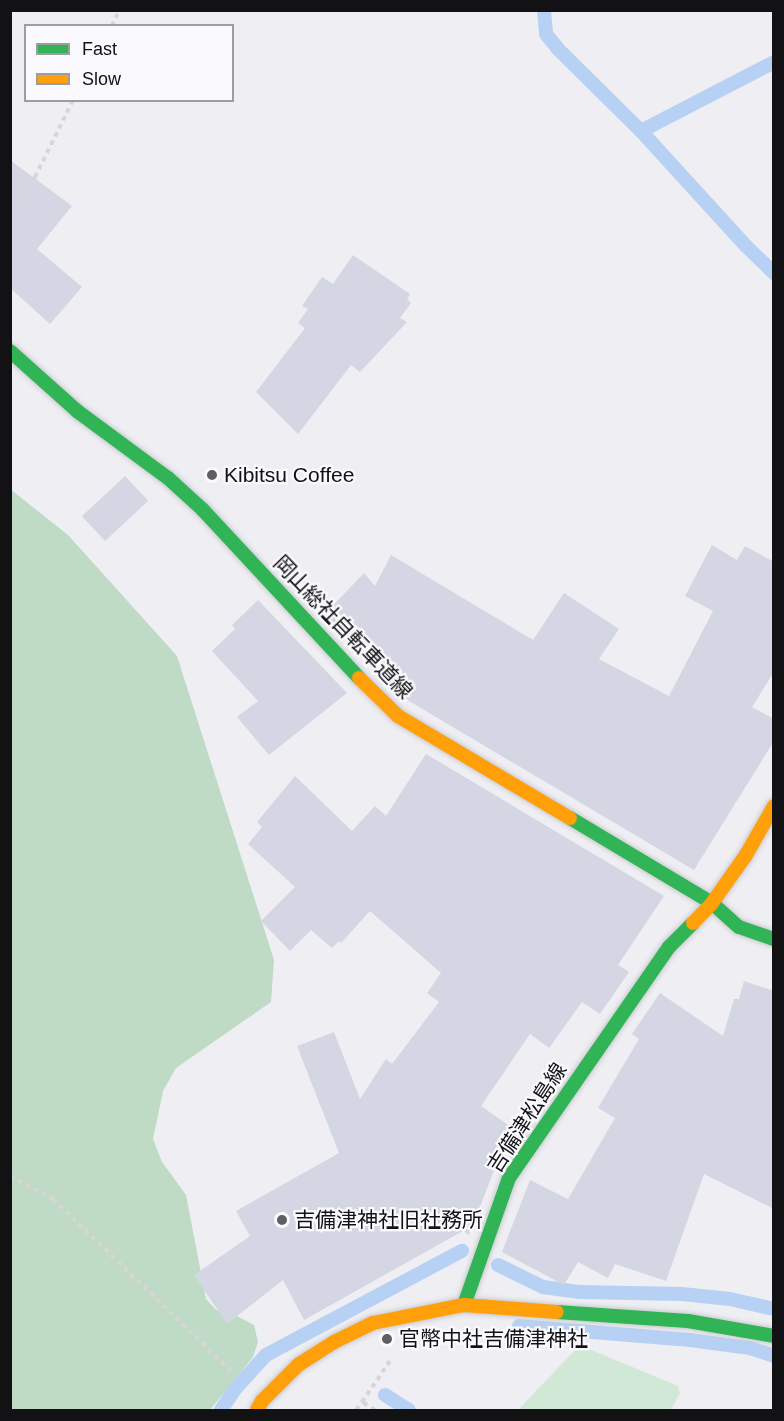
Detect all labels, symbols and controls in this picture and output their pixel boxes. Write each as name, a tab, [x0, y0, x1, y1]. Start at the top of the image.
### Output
legend	[24, 24, 234, 102]
text: Fast	[82, 39, 117, 59]
text: Slow	[82, 69, 121, 89]
place label: Kibitsu Coffee	[224, 462, 354, 488]
marker: Kibitsu Coffee	[205, 468, 219, 482]
street label: 岡山総社自転車道線	[268, 550, 418, 704]
street label: 吉備津松島線	[482, 1058, 572, 1178]
place label: 吉備津神社旧社務所	[294, 1207, 483, 1233]
marker: 吉備津神社旧社務所	[275, 1213, 289, 1227]
place label: 官幣中社吉備津神社	[399, 1326, 588, 1352]
marker: 官幣中社吉備津神社	[380, 1332, 394, 1346]

